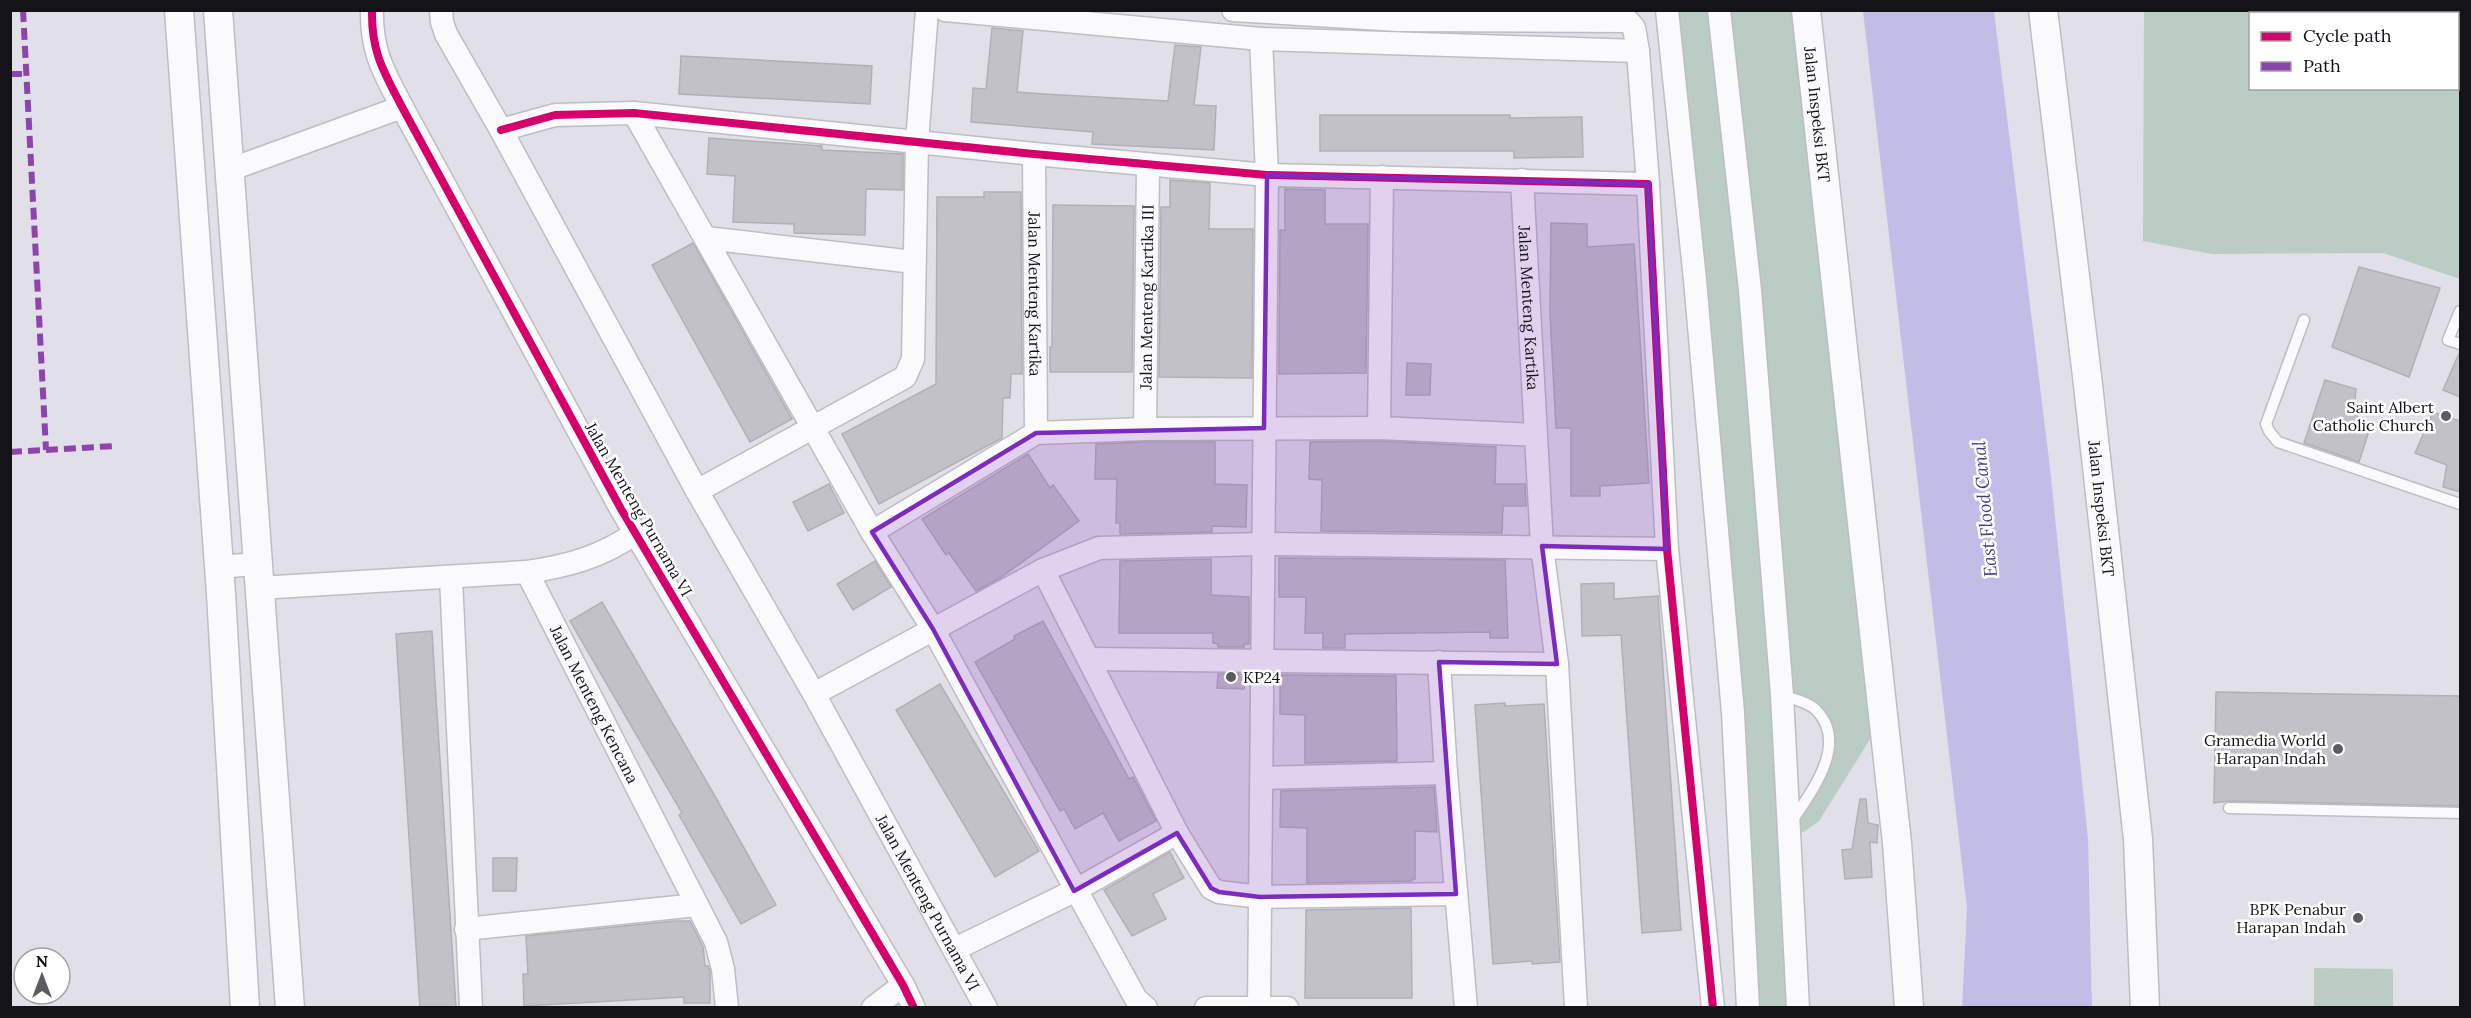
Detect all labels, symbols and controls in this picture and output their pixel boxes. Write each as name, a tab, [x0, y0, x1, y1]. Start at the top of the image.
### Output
legend	[2249, 12, 2459, 90]
text: Cycle path	[2303, 24, 2392, 47]
street label: Jalan Inspeksi BKT	[1800, 44, 1835, 183]
text: Path	[2303, 54, 2341, 77]
street label: Jalan Menteng Kartika III	[1135, 204, 1158, 391]
street label: Jalan Menteng Kartika	[1024, 210, 1046, 377]
street label: Jalan Menteng Kartika	[1514, 224, 1543, 391]
place label: Saint Albert Catholic Church	[2313, 397, 2435, 435]
marker: Saint Albert Catholic Church	[2439, 409, 2453, 423]
street label: Jalan Menteng Purnama VI	[580, 418, 697, 600]
street label: Jalan Inspeksi BKT	[2084, 439, 2119, 578]
water label: East Flood Canal	[1967, 440, 2002, 578]
street label: Jalan Menteng Kencana	[545, 621, 643, 787]
place label: KP24	[1243, 667, 1281, 687]
marker: KP24	[1224, 670, 1238, 684]
place label: Gramedia World Harapan Indah	[2204, 730, 2326, 768]
marker: Gramedia World Harapan Indah	[2331, 742, 2345, 756]
street label: Jalan Menteng Purnama VI	[871, 810, 984, 994]
place label: BPK Penabur Harapan Indah	[2236, 899, 2346, 937]
marker: BPK Penabur Harapan Indah	[2351, 911, 2365, 925]
north arrow	[12, 946, 72, 1006]
text: N	[36, 951, 48, 971]

